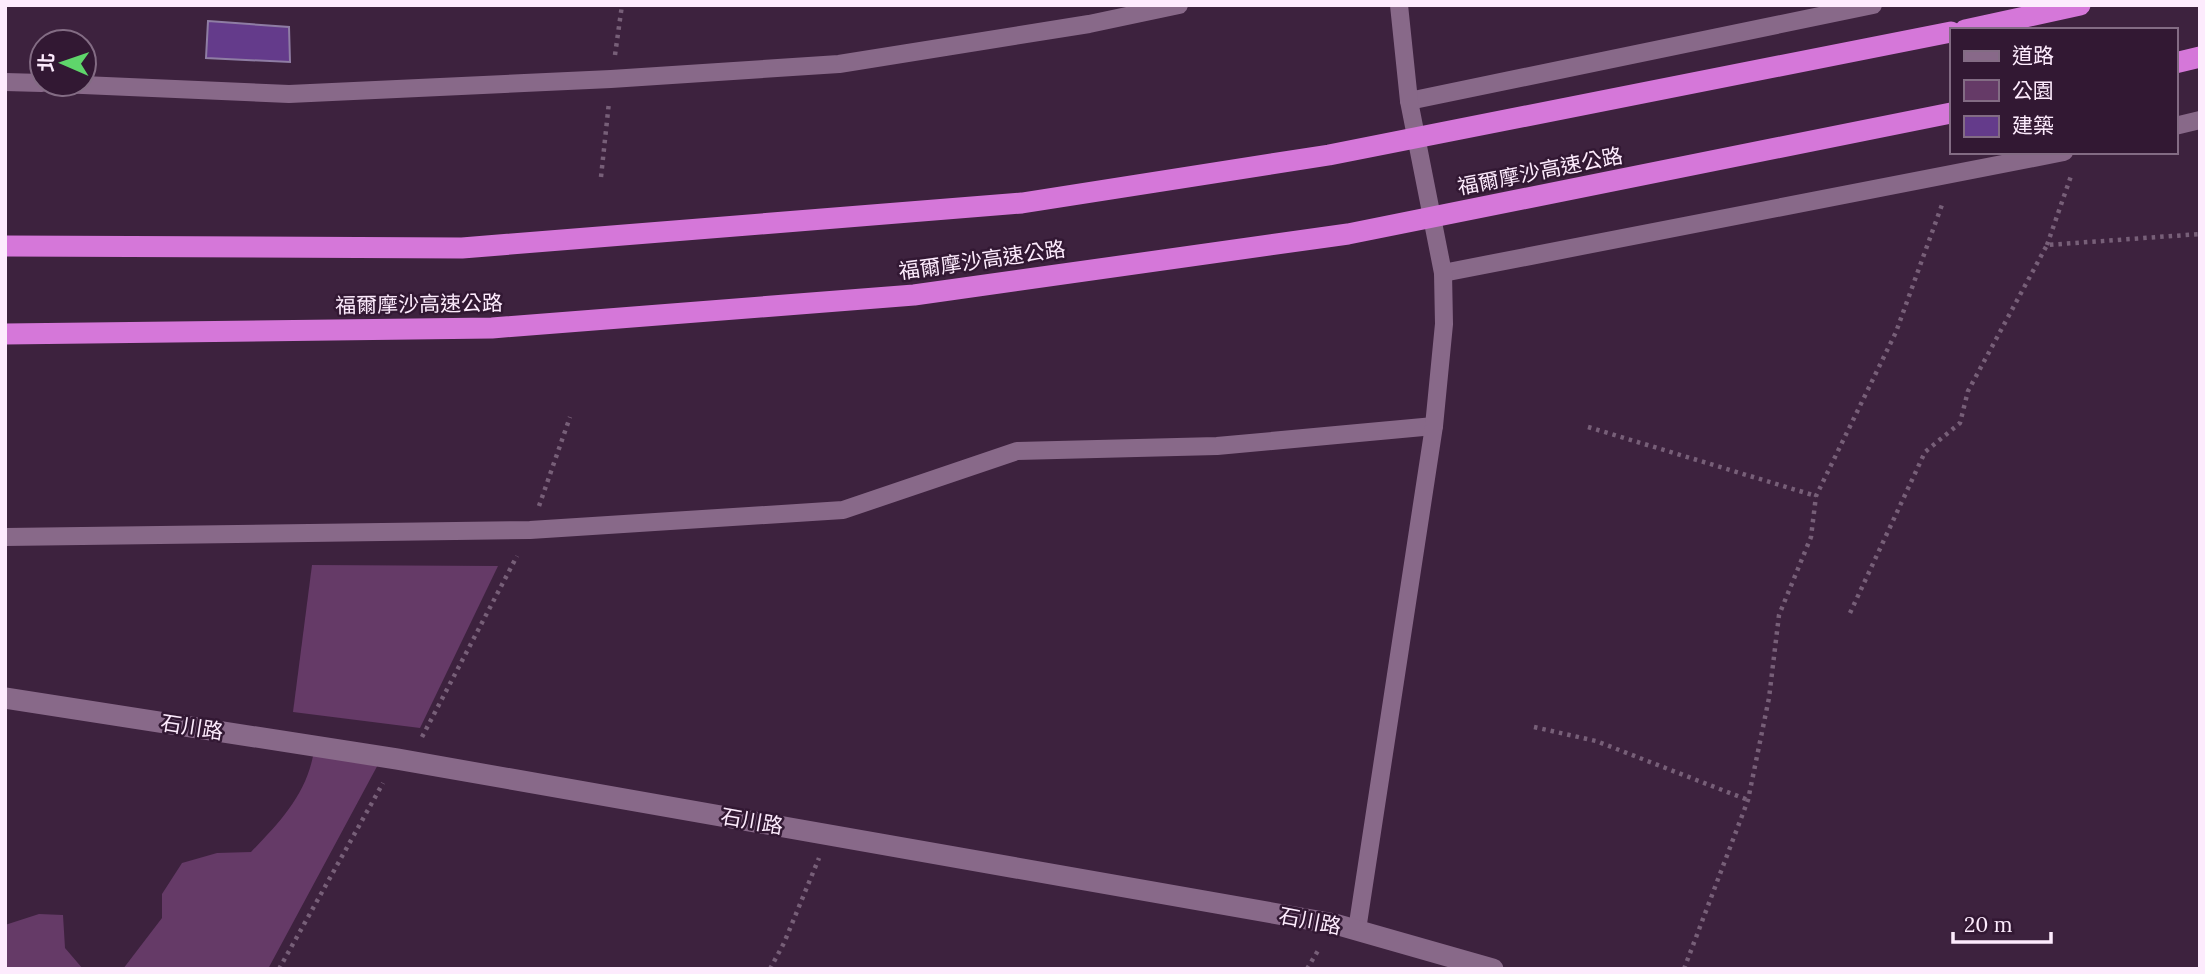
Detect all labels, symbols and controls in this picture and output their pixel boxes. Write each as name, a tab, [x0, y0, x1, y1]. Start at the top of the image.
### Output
north arrow	[28, 28, 98, 98]
legend	[1950, 28, 2177, 154]
text: 道路	[2012, 42, 2054, 69]
text: 北	[34, 52, 58, 72]
text: 公園	[2012, 77, 2054, 104]
text: 建築	[2012, 112, 2054, 139]
street label: 福爾摩沙高速公路	[1455, 142, 1625, 200]
street label: 福爾摩沙高速公路	[897, 235, 1067, 285]
street label: 福爾摩沙高速公路	[335, 289, 503, 319]
street label: 石川路	[159, 709, 225, 745]
street label: 石川路	[719, 802, 785, 840]
scale bar	[1953, 900, 2051, 944]
street label: 石川路	[1277, 902, 1343, 940]
text: 20 m	[1964, 911, 2013, 938]

